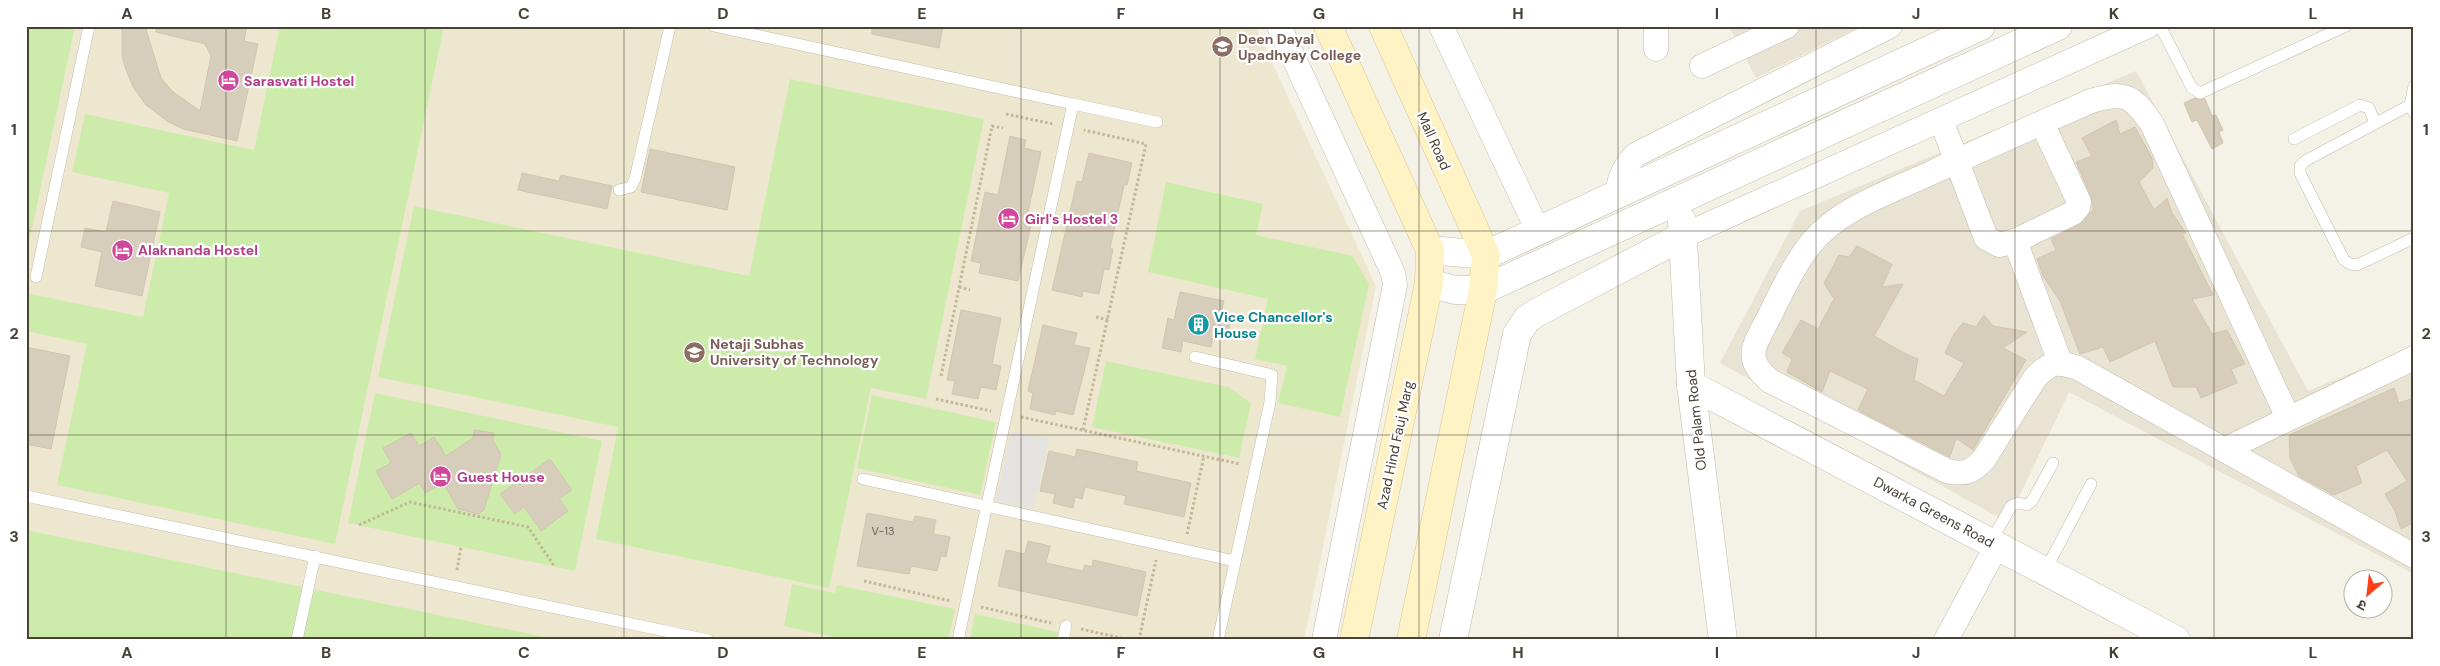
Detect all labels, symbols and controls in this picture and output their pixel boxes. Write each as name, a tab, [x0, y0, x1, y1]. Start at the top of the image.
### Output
text: A	[121, 3, 133, 24]
text: B	[321, 3, 331, 24]
text: C	[518, 3, 530, 24]
text: D	[717, 3, 729, 24]
text: E	[917, 3, 927, 24]
text: F	[1117, 3, 1126, 24]
text: G	[1313, 3, 1325, 24]
text: H	[1512, 3, 1524, 24]
text: I	[1715, 3, 1719, 24]
text: J	[1912, 3, 1920, 24]
text: K	[2109, 3, 2120, 24]
text: L	[2309, 3, 2318, 24]
place label: Deen Dayal Upadhyay College	[1238, 30, 1361, 64]
school or university icon: Deen Dayal Upadhyay College	[1210, 35, 1234, 59]
hotel icon: Sarasvati Hostel	[216, 69, 240, 93]
place label: Sarasvati Hostel	[244, 72, 354, 90]
street label: Mall Road	[1413, 109, 1455, 173]
text: 1	[11, 119, 17, 140]
text: 1	[2423, 119, 2429, 140]
hotel icon: Girl's Hostel 3	[997, 207, 1021, 231]
place label: Girl's Hostel 3	[1025, 210, 1118, 228]
hotel icon: Alaknanda Hostel	[110, 238, 134, 262]
place label: Alaknanda Hostel	[138, 241, 258, 259]
place label: Vice Chancellor's House	[1214, 308, 1333, 342]
building icon: Vice Chancellor's House	[1186, 313, 1210, 337]
text: 2	[9, 323, 19, 344]
text: 2	[2421, 323, 2431, 344]
place label: Netaji Subhas University of Technology	[710, 335, 879, 369]
school or university icon: Netaji Subhas University of Technology	[682, 340, 706, 364]
street label: Old Palam Road	[1682, 369, 1710, 471]
street label: Azad Hind Fauj Marg	[1373, 379, 1417, 511]
hotel icon: Guest House	[429, 465, 453, 489]
place label: Guest House	[457, 468, 545, 486]
street label: Dwarka Greens Road	[1871, 473, 1997, 551]
house number: V-13	[872, 524, 894, 538]
text: 3	[9, 526, 19, 547]
text: 3	[2421, 526, 2431, 547]
north arrow	[2342, 568, 2392, 618]
text: उ	[2353, 595, 2370, 615]
text: A	[121, 642, 133, 663]
text: B	[321, 642, 331, 663]
text: C	[518, 642, 530, 663]
text: D	[717, 642, 729, 663]
text: E	[917, 642, 927, 663]
text: F	[1117, 642, 1126, 663]
text: G	[1313, 642, 1325, 663]
text: H	[1512, 642, 1524, 663]
text: I	[1715, 642, 1719, 663]
text: J	[1912, 642, 1920, 663]
text: K	[2109, 642, 2120, 663]
text: L	[2309, 642, 2318, 663]

